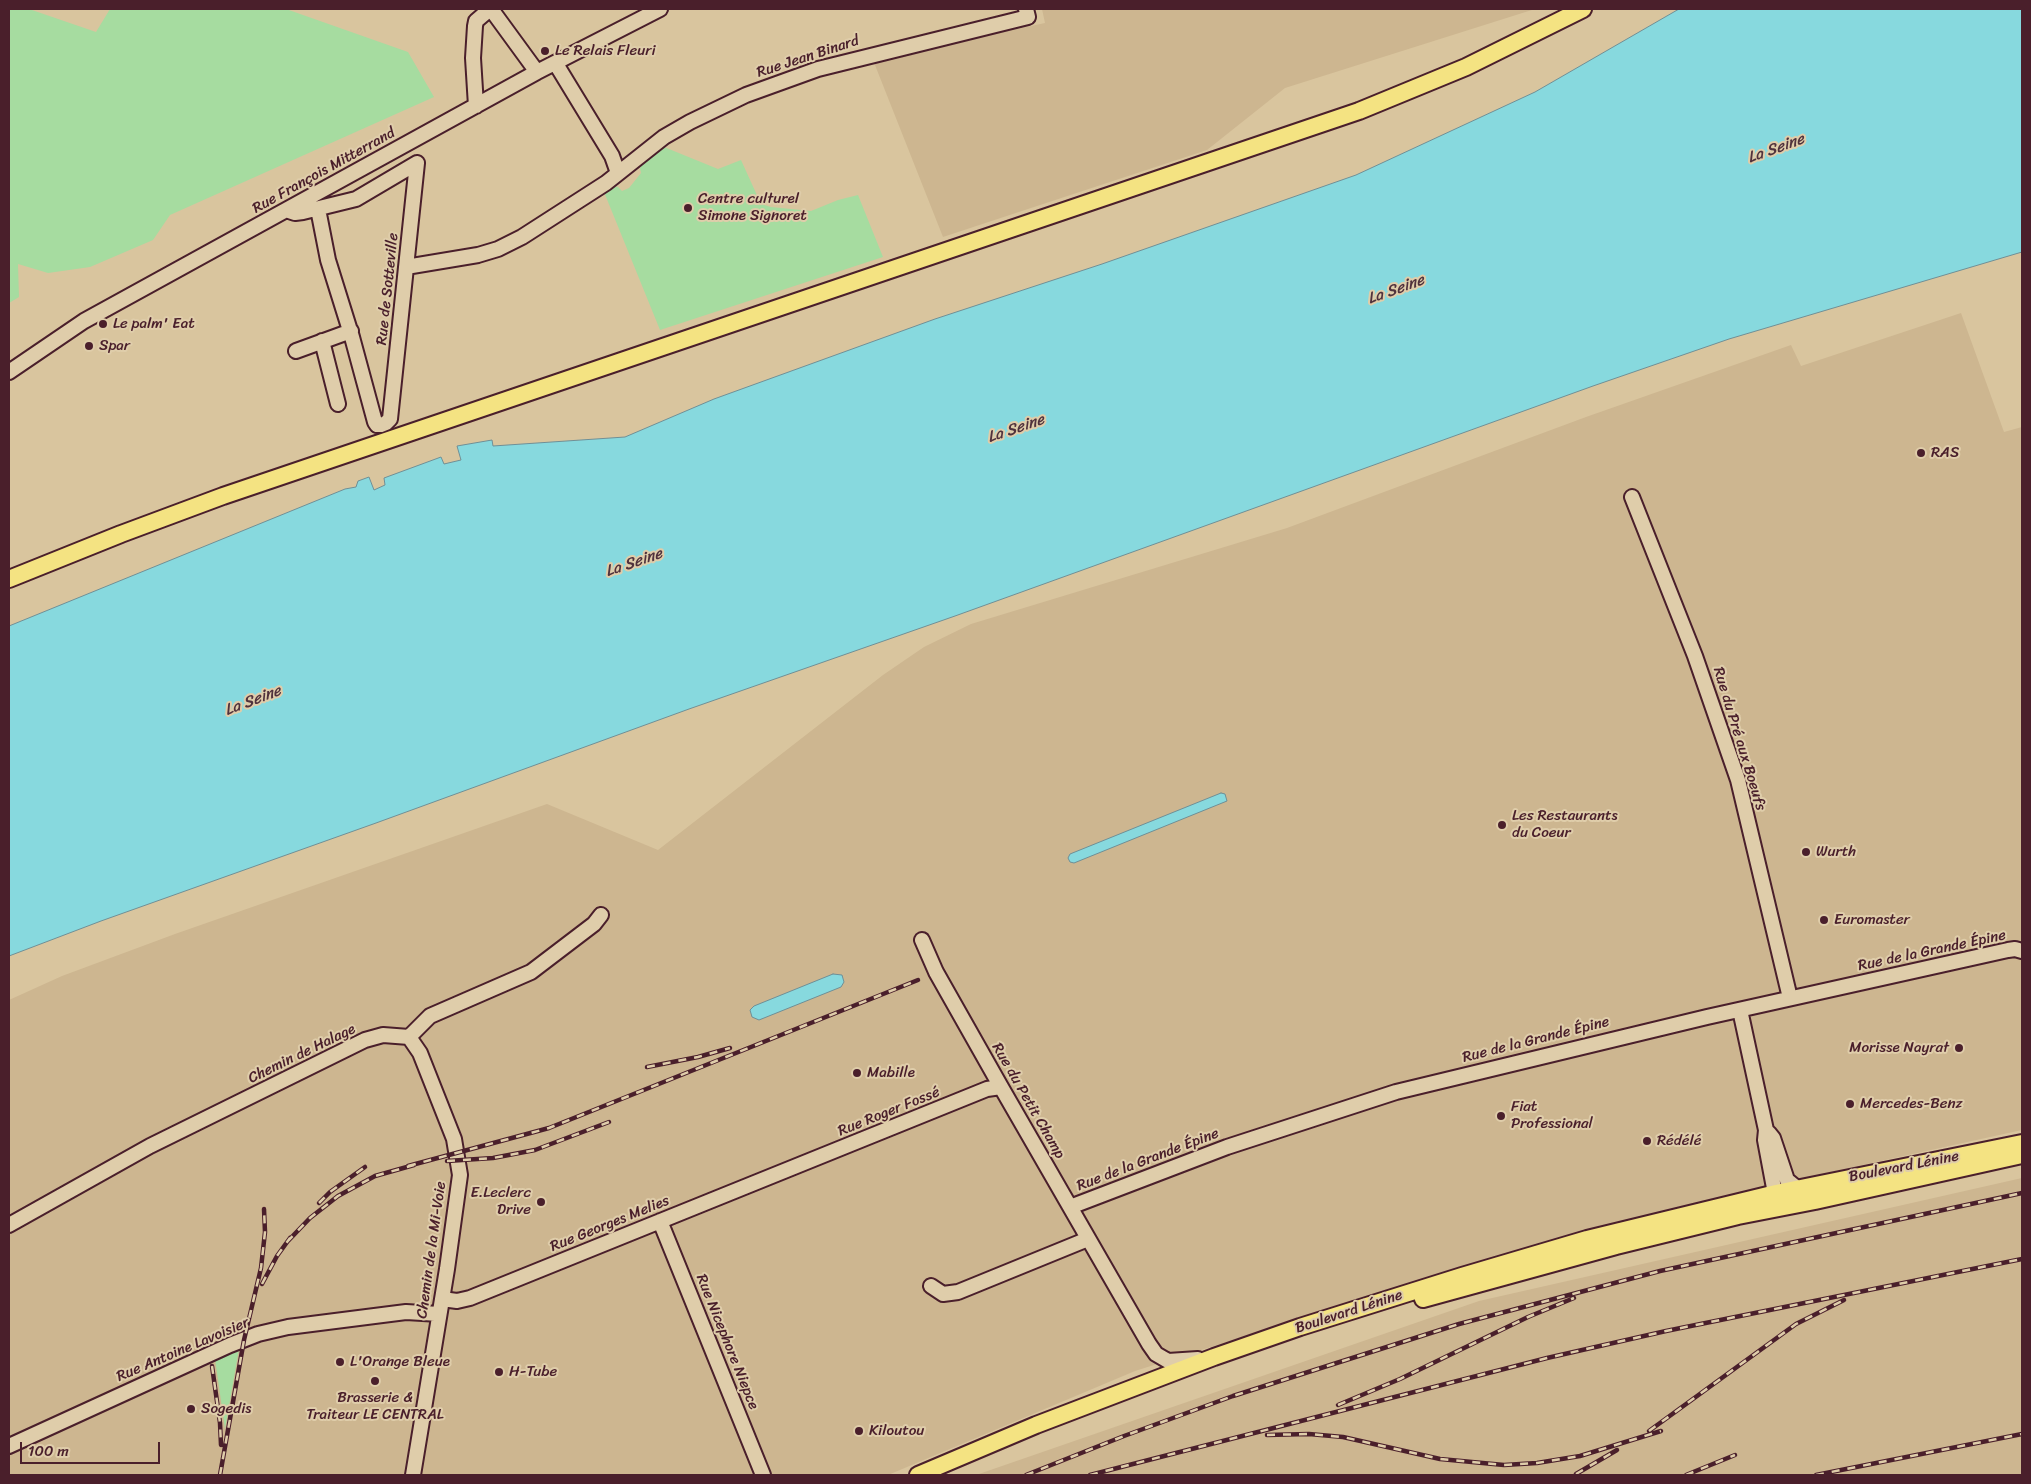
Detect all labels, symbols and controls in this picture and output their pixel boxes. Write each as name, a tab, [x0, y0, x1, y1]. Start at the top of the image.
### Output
street label: Rue Jean Binard	[755, 32, 861, 82]
place label: Le Relais Fleuri	[555, 42, 656, 60]
marker: Le Relais Fleuri	[539, 45, 551, 57]
street label: Rue François Mitterrand	[250, 124, 398, 218]
water label: La Seine	[1745, 130, 1807, 168]
place label: Centre culturel Simone Signoret	[698, 190, 807, 225]
marker: Centre culturel Simone Signoret	[682, 202, 694, 214]
street label: Rue de Sotteville	[373, 232, 403, 346]
water label: La Seine	[1365, 271, 1427, 309]
place label: Le palm' Eat	[113, 315, 195, 333]
marker: Le palm' Eat	[97, 318, 109, 330]
place label: Spar	[99, 337, 130, 355]
marker: Spar	[83, 340, 95, 352]
water label: La Seine	[985, 410, 1047, 448]
place label: RAS	[1931, 444, 1959, 462]
marker: RAS	[1915, 447, 1927, 459]
water label: La Seine	[603, 544, 665, 582]
street label: Rue du Pré aux Boeufs	[1709, 665, 1769, 813]
water label: La Seine	[222, 682, 284, 720]
place label: Les Restaurants du Coeur	[1512, 807, 1618, 842]
marker: Les Restaurants du Coeur	[1496, 819, 1508, 831]
place label: Wurth	[1816, 843, 1856, 861]
marker: Wurth	[1800, 846, 1812, 858]
place label: Euromaster	[1834, 911, 1910, 929]
marker: Euromaster	[1818, 914, 1830, 926]
street label: Rue de la Grande Épine	[1856, 927, 2008, 975]
street label: Rue de la Grande Épine	[1461, 1013, 1611, 1067]
street label: Chemin de Halage	[246, 1020, 358, 1088]
place label: Morisse Nayrat	[1849, 1039, 1949, 1057]
street label: Rue du Petit Champ	[988, 1040, 1068, 1162]
marker: Morisse Nayrat	[1953, 1042, 1965, 1054]
place label: Mabille	[867, 1064, 915, 1082]
marker: Mabille	[851, 1067, 863, 1079]
street label: Rue Roger Fossé	[836, 1083, 942, 1141]
place label: Mercedes-Benz	[1860, 1095, 1963, 1113]
place label: Fiat Professional	[1511, 1098, 1593, 1133]
marker: Mercedes-Benz	[1844, 1098, 1856, 1110]
marker: Fiat Professional	[1495, 1110, 1507, 1122]
street label: Rue de la Grande Épine	[1074, 1125, 1222, 1195]
place label: Rédélé	[1657, 1132, 1701, 1150]
marker: Rédélé	[1641, 1135, 1653, 1147]
street label: Boulevard Lénine	[1847, 1148, 1961, 1186]
street label: Chemin de la Mi-Voie	[413, 1180, 451, 1320]
place label: E.Leclerc Drive	[470, 1184, 531, 1219]
street label: Rue Georges Melies	[548, 1192, 672, 1256]
marker: E.Leclerc Drive	[535, 1196, 547, 1208]
street label: Rue Nicephore Niepce	[692, 1272, 762, 1412]
street label: Boulevard Lénine	[1293, 1286, 1405, 1338]
street label: Rue Antoine Lavoisier	[114, 1314, 252, 1386]
place label: L'Orange Bleue	[350, 1353, 450, 1371]
marker: L'Orange Bleue	[334, 1356, 346, 1368]
place label: H-Tube	[509, 1363, 557, 1381]
marker: H-Tube	[493, 1366, 505, 1378]
marker: Brasserie & Traiteur LE CENTRAL	[369, 1375, 381, 1387]
place label: Brasserie & Traiteur LE CENTRAL	[306, 1389, 444, 1424]
place label: Sogedis	[201, 1400, 252, 1418]
marker: Sogedis	[185, 1403, 197, 1415]
place label: Kiloutou	[869, 1422, 924, 1440]
marker: Kiloutou	[853, 1425, 865, 1437]
scale bar	[22, 1432, 162, 1464]
text: 100 m	[28, 1438, 69, 1464]

